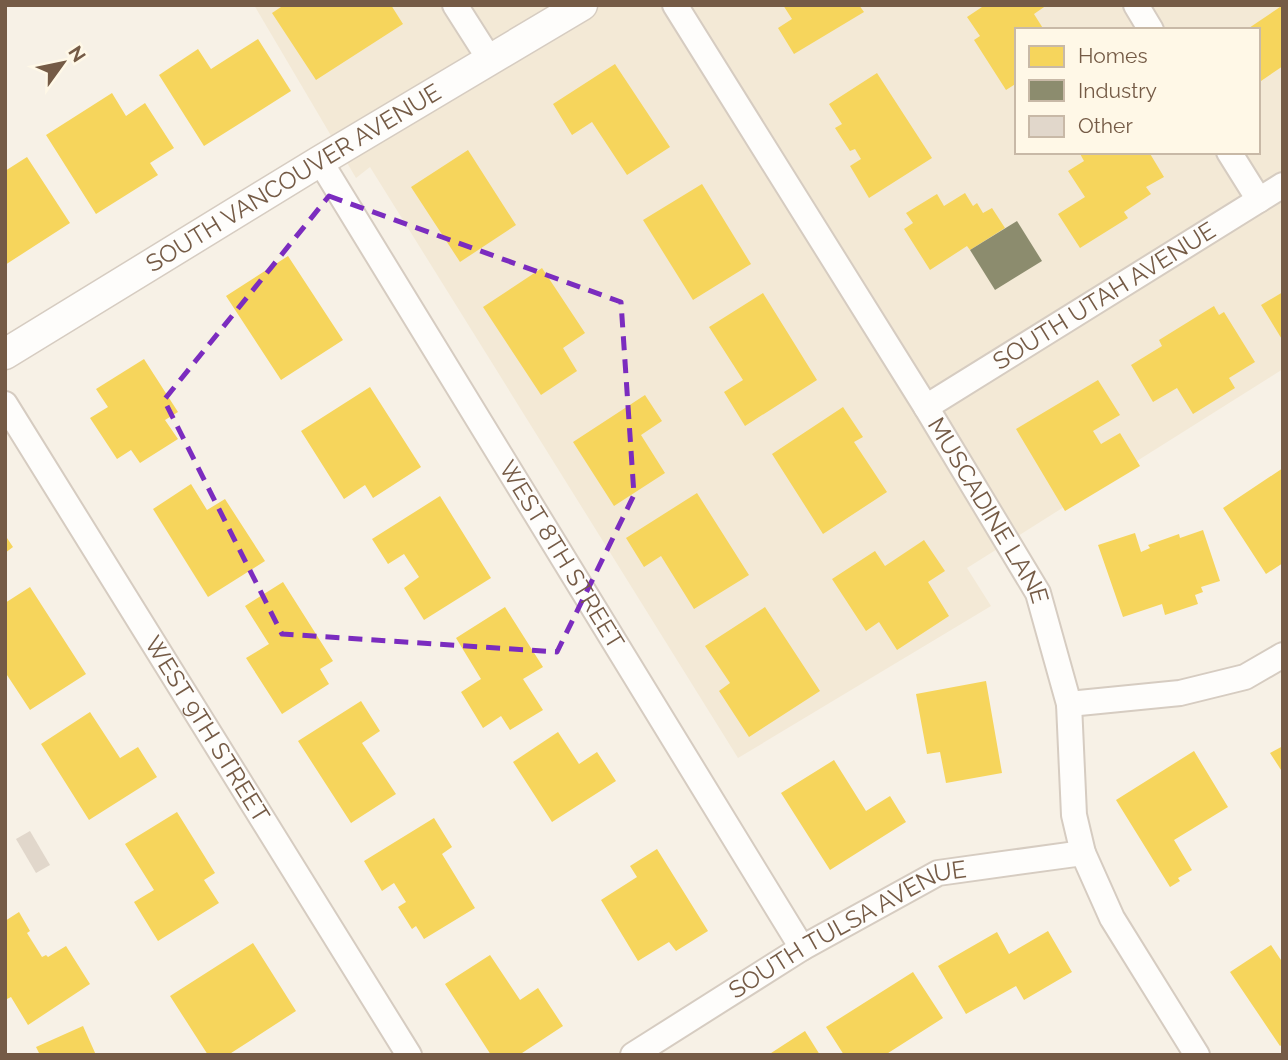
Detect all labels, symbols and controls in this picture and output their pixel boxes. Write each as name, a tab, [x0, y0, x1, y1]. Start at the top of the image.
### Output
north arrow	[28, 28, 98, 98]
legend	[1015, 28, 1260, 154]
text: N	[64, 42, 90, 66]
text: Homes	[1078, 43, 1148, 68]
street label: SOUTH VANCOUVER AVENUE	[141, 77, 446, 278]
text: Industry	[1078, 78, 1157, 103]
text: Other	[1078, 113, 1133, 138]
street label: SOUTH UTAH AVENUE	[987, 216, 1221, 376]
street label: MUSCADINE LANE	[922, 412, 1055, 606]
street label: WEST 8TH STREET	[493, 455, 631, 655]
street label: WEST 9TH STREET	[139, 631, 276, 828]
street label: SOUTH TULSA AVENUE	[723, 854, 968, 1005]

